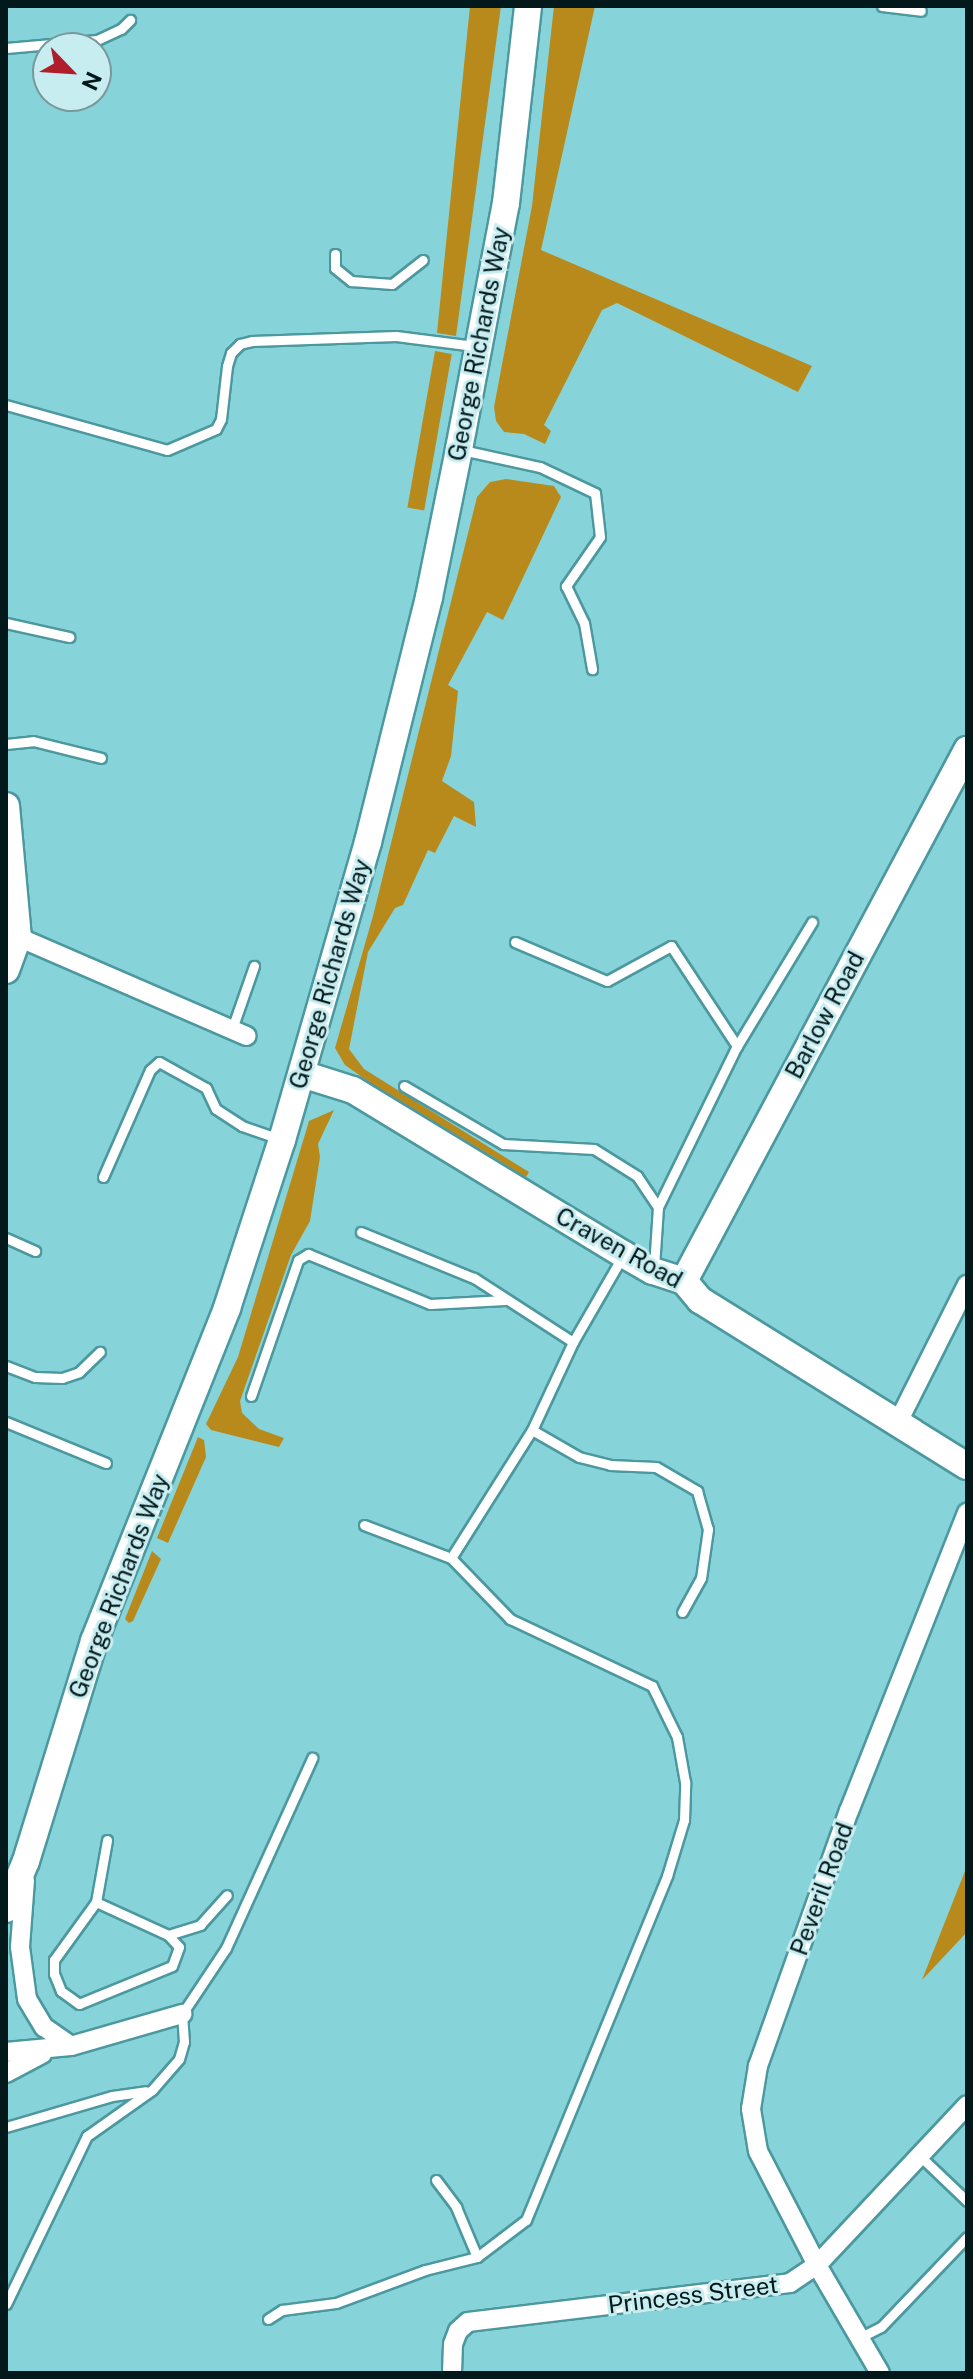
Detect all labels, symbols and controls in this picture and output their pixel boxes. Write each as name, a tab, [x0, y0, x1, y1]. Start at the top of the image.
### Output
north arrow	[32, 32, 112, 112]
text: N	[77, 68, 107, 95]
street label: George Richards Way	[442, 224, 516, 464]
street label: George Richards Way	[283, 855, 377, 1093]
street label: Barlow Road	[779, 946, 871, 1084]
street label: Craven Road	[551, 1201, 687, 1295]
street label: George Richards Way	[63, 1469, 175, 1703]
street label: Peveril Road	[785, 1819, 859, 1959]
street label: Princess Street	[606, 2270, 780, 2320]

